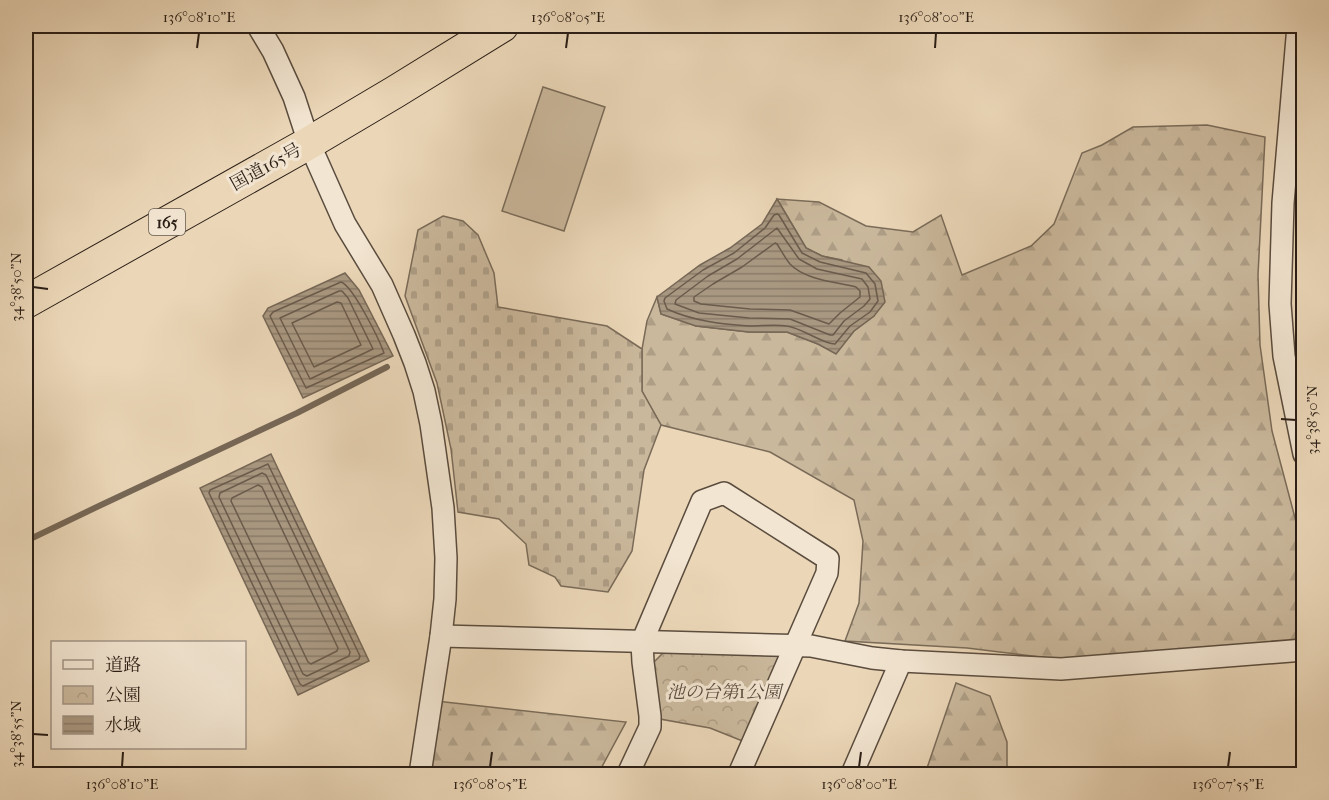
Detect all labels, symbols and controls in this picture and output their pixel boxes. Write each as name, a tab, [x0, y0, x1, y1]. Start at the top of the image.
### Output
text: 136°08'10"E	[163, 8, 235, 26]
text: 136°08'05"E	[531, 8, 605, 26]
text: 136°08'00"E	[898, 8, 974, 26]
street label: 国道165号	[227, 139, 305, 195]
road number: 165	[149, 209, 185, 235]
text: 34°38'50"N	[7, 252, 25, 322]
text: 34°38'50"N	[1303, 385, 1321, 455]
legend	[51, 641, 246, 749]
text: 道路	[105, 655, 141, 676]
park label: 池の台第1公園	[667, 682, 784, 703]
text: 公園	[105, 685, 141, 706]
text: 34°38'55"N	[7, 700, 25, 768]
text: 水域	[105, 715, 141, 736]
text: 136°08'10"E	[86, 775, 158, 793]
text: 136°08'05"E	[453, 775, 527, 793]
text: 136°08'00"E	[821, 775, 897, 793]
text: 136°07'55"E	[1192, 775, 1264, 793]

